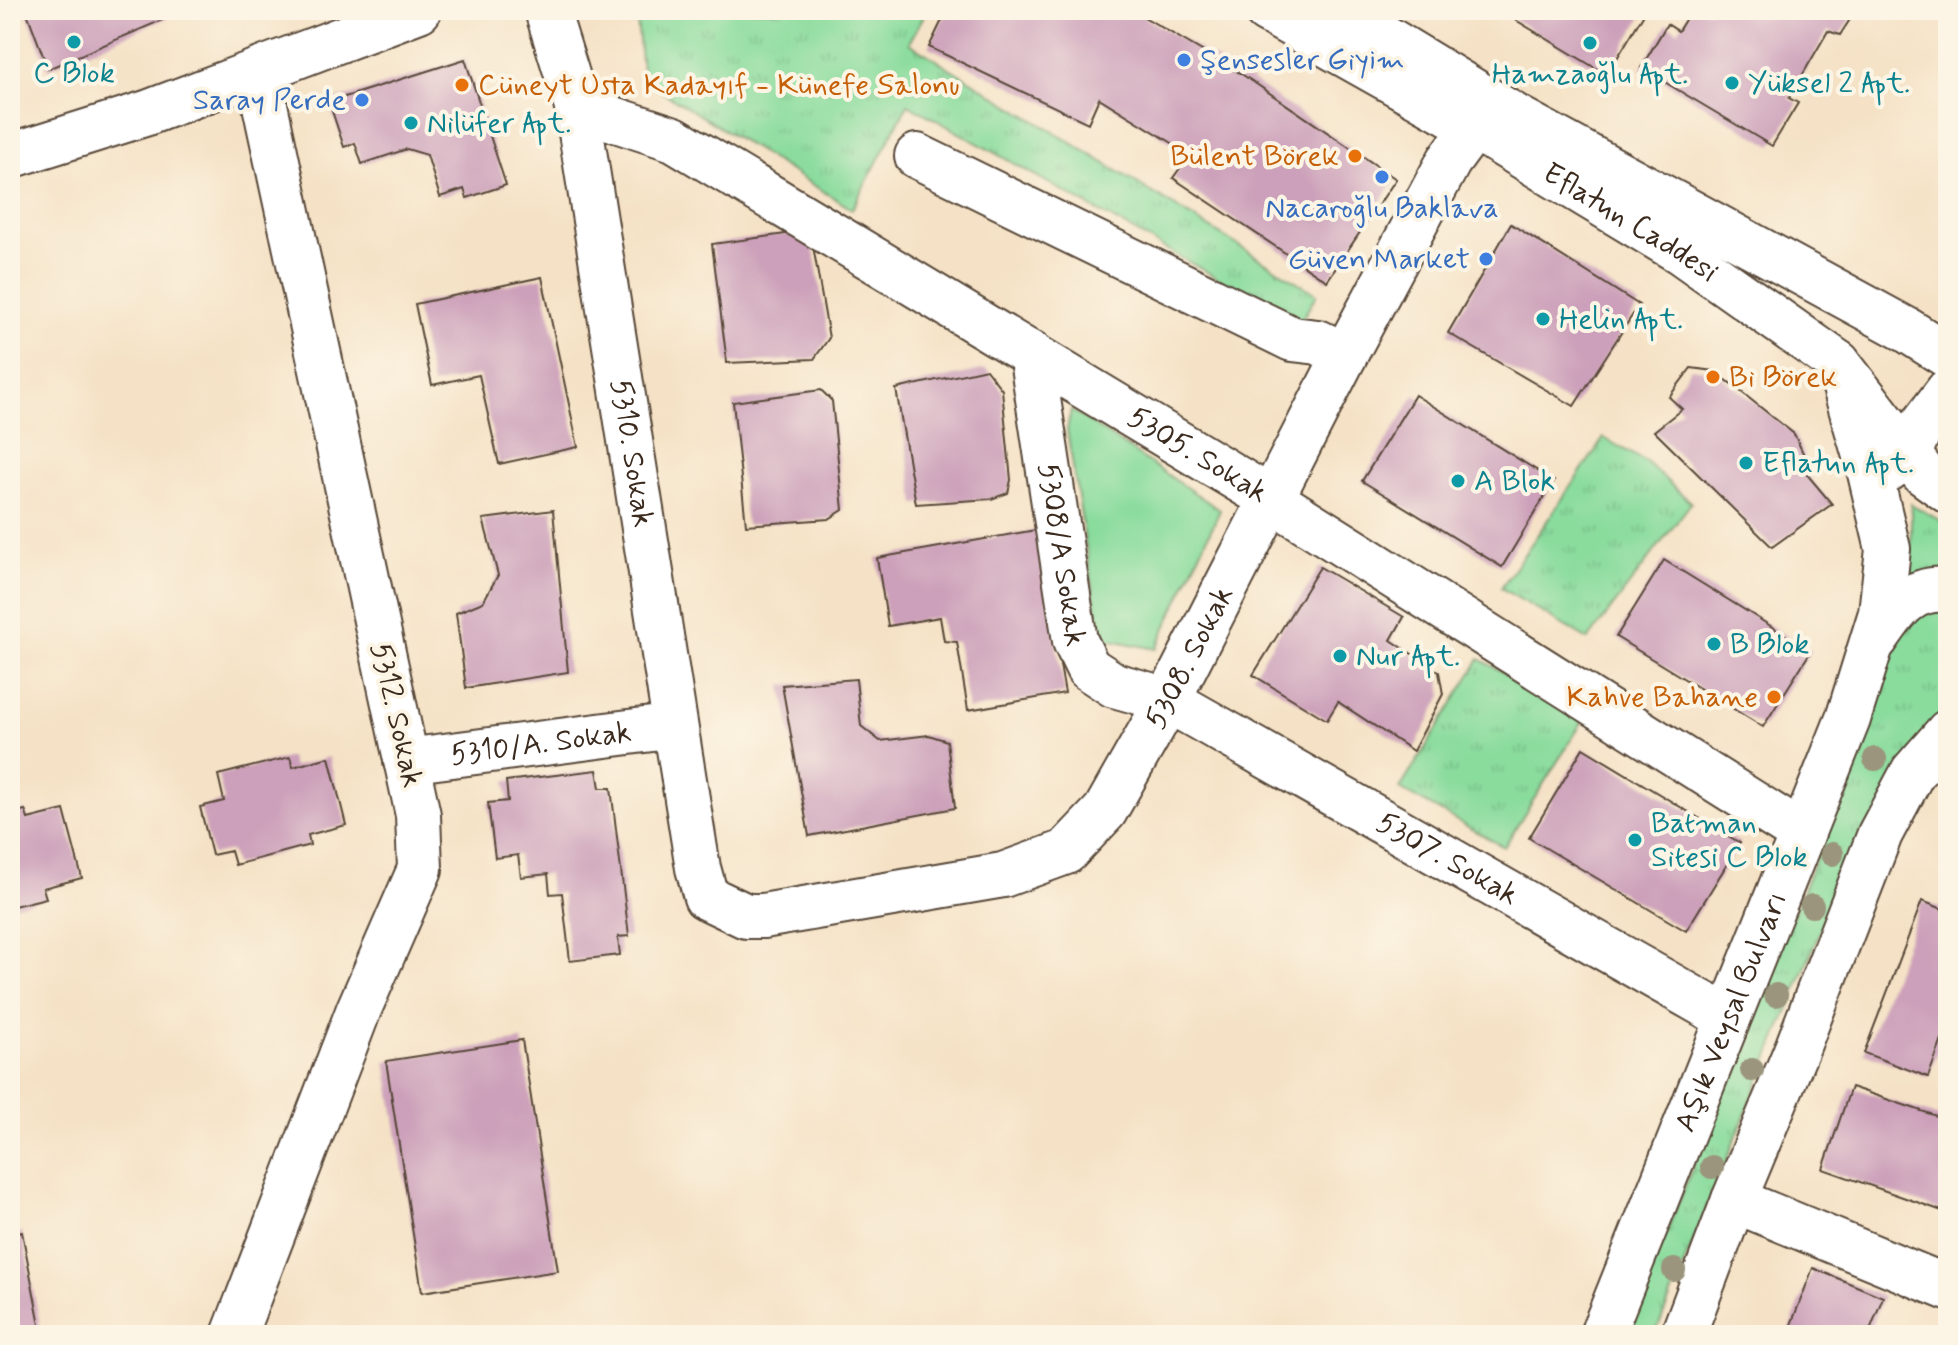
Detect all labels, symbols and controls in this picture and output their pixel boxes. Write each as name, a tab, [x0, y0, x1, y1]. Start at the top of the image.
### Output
marker: C Blok	[65, 33, 83, 51]
marker: Hamzaoğlu Apt.	[1581, 34, 1599, 52]
place label: Şensesler Giyim	[1200, 41, 1405, 80]
marker: Şensesler Giyim	[1175, 51, 1193, 69]
place label: C Blok	[33, 54, 115, 93]
place label: Hamzaoğlu Apt.	[1492, 55, 1688, 97]
place label: Yüksel 2 Apt.	[1748, 64, 1910, 106]
place label: Cüneyt Usta Kadayıf - Künefe Salonu	[478, 66, 960, 105]
marker: Yüksel 2 Apt.	[1723, 74, 1741, 92]
marker: Cüneyt Usta Kadayıf - Künefe Salonu	[453, 76, 471, 94]
place label: Saray Perde	[193, 81, 346, 120]
marker: Saray Perde	[353, 91, 371, 109]
place label: Nilüfer Apt.	[427, 104, 571, 146]
marker: Nilüfer Apt.	[402, 114, 420, 132]
place label: Bülent Börek	[1170, 137, 1339, 176]
marker: Bülent Börek	[1346, 147, 1364, 165]
street label: Eflatun Caddesi	[1536, 154, 1726, 292]
marker: Nacaroğlu Baklava	[1373, 168, 1391, 186]
place label: Nacaroğlu Baklava	[1265, 189, 1499, 228]
place label: Güven Market	[1288, 240, 1470, 279]
marker: Güven Market	[1477, 250, 1495, 268]
place label: Helin Apt.	[1559, 300, 1683, 342]
marker: Helin Apt.	[1534, 310, 1552, 328]
place label: Bi Börek	[1729, 358, 1837, 397]
marker: Bi Börek	[1704, 368, 1722, 386]
street label: 5310. Sokak	[601, 376, 663, 530]
street label: 5305. Sokak	[1121, 398, 1275, 512]
place label: Eflatun Apt.	[1762, 444, 1914, 486]
marker: Eflatun Apt.	[1737, 454, 1755, 472]
street label: 5308/A Sokak	[1029, 460, 1095, 649]
place label: A Blok	[1474, 462, 1555, 501]
marker: A Blok	[1449, 472, 1467, 490]
street label: 5308. Sokak	[1136, 579, 1243, 736]
place label: B Blok	[1730, 625, 1809, 664]
marker: B Blok	[1705, 635, 1723, 653]
place label: Nur Apt.	[1356, 637, 1460, 679]
street label: 5312. Sokak	[360, 639, 432, 791]
marker: Nur Apt.	[1331, 647, 1349, 665]
place label: Kahve Bahane	[1566, 678, 1758, 717]
marker: Kahve Bahane	[1765, 688, 1783, 706]
street label: 5310/A. Sokak	[448, 712, 634, 775]
street label: 5307. Sokak	[1370, 803, 1526, 915]
place label: Batman Sitesi C Blok	[1651, 804, 1808, 877]
marker: Batman Sitesi C Blok	[1626, 831, 1644, 849]
street label: Aşık Veysal Bulvarı	[1666, 886, 1797, 1138]

